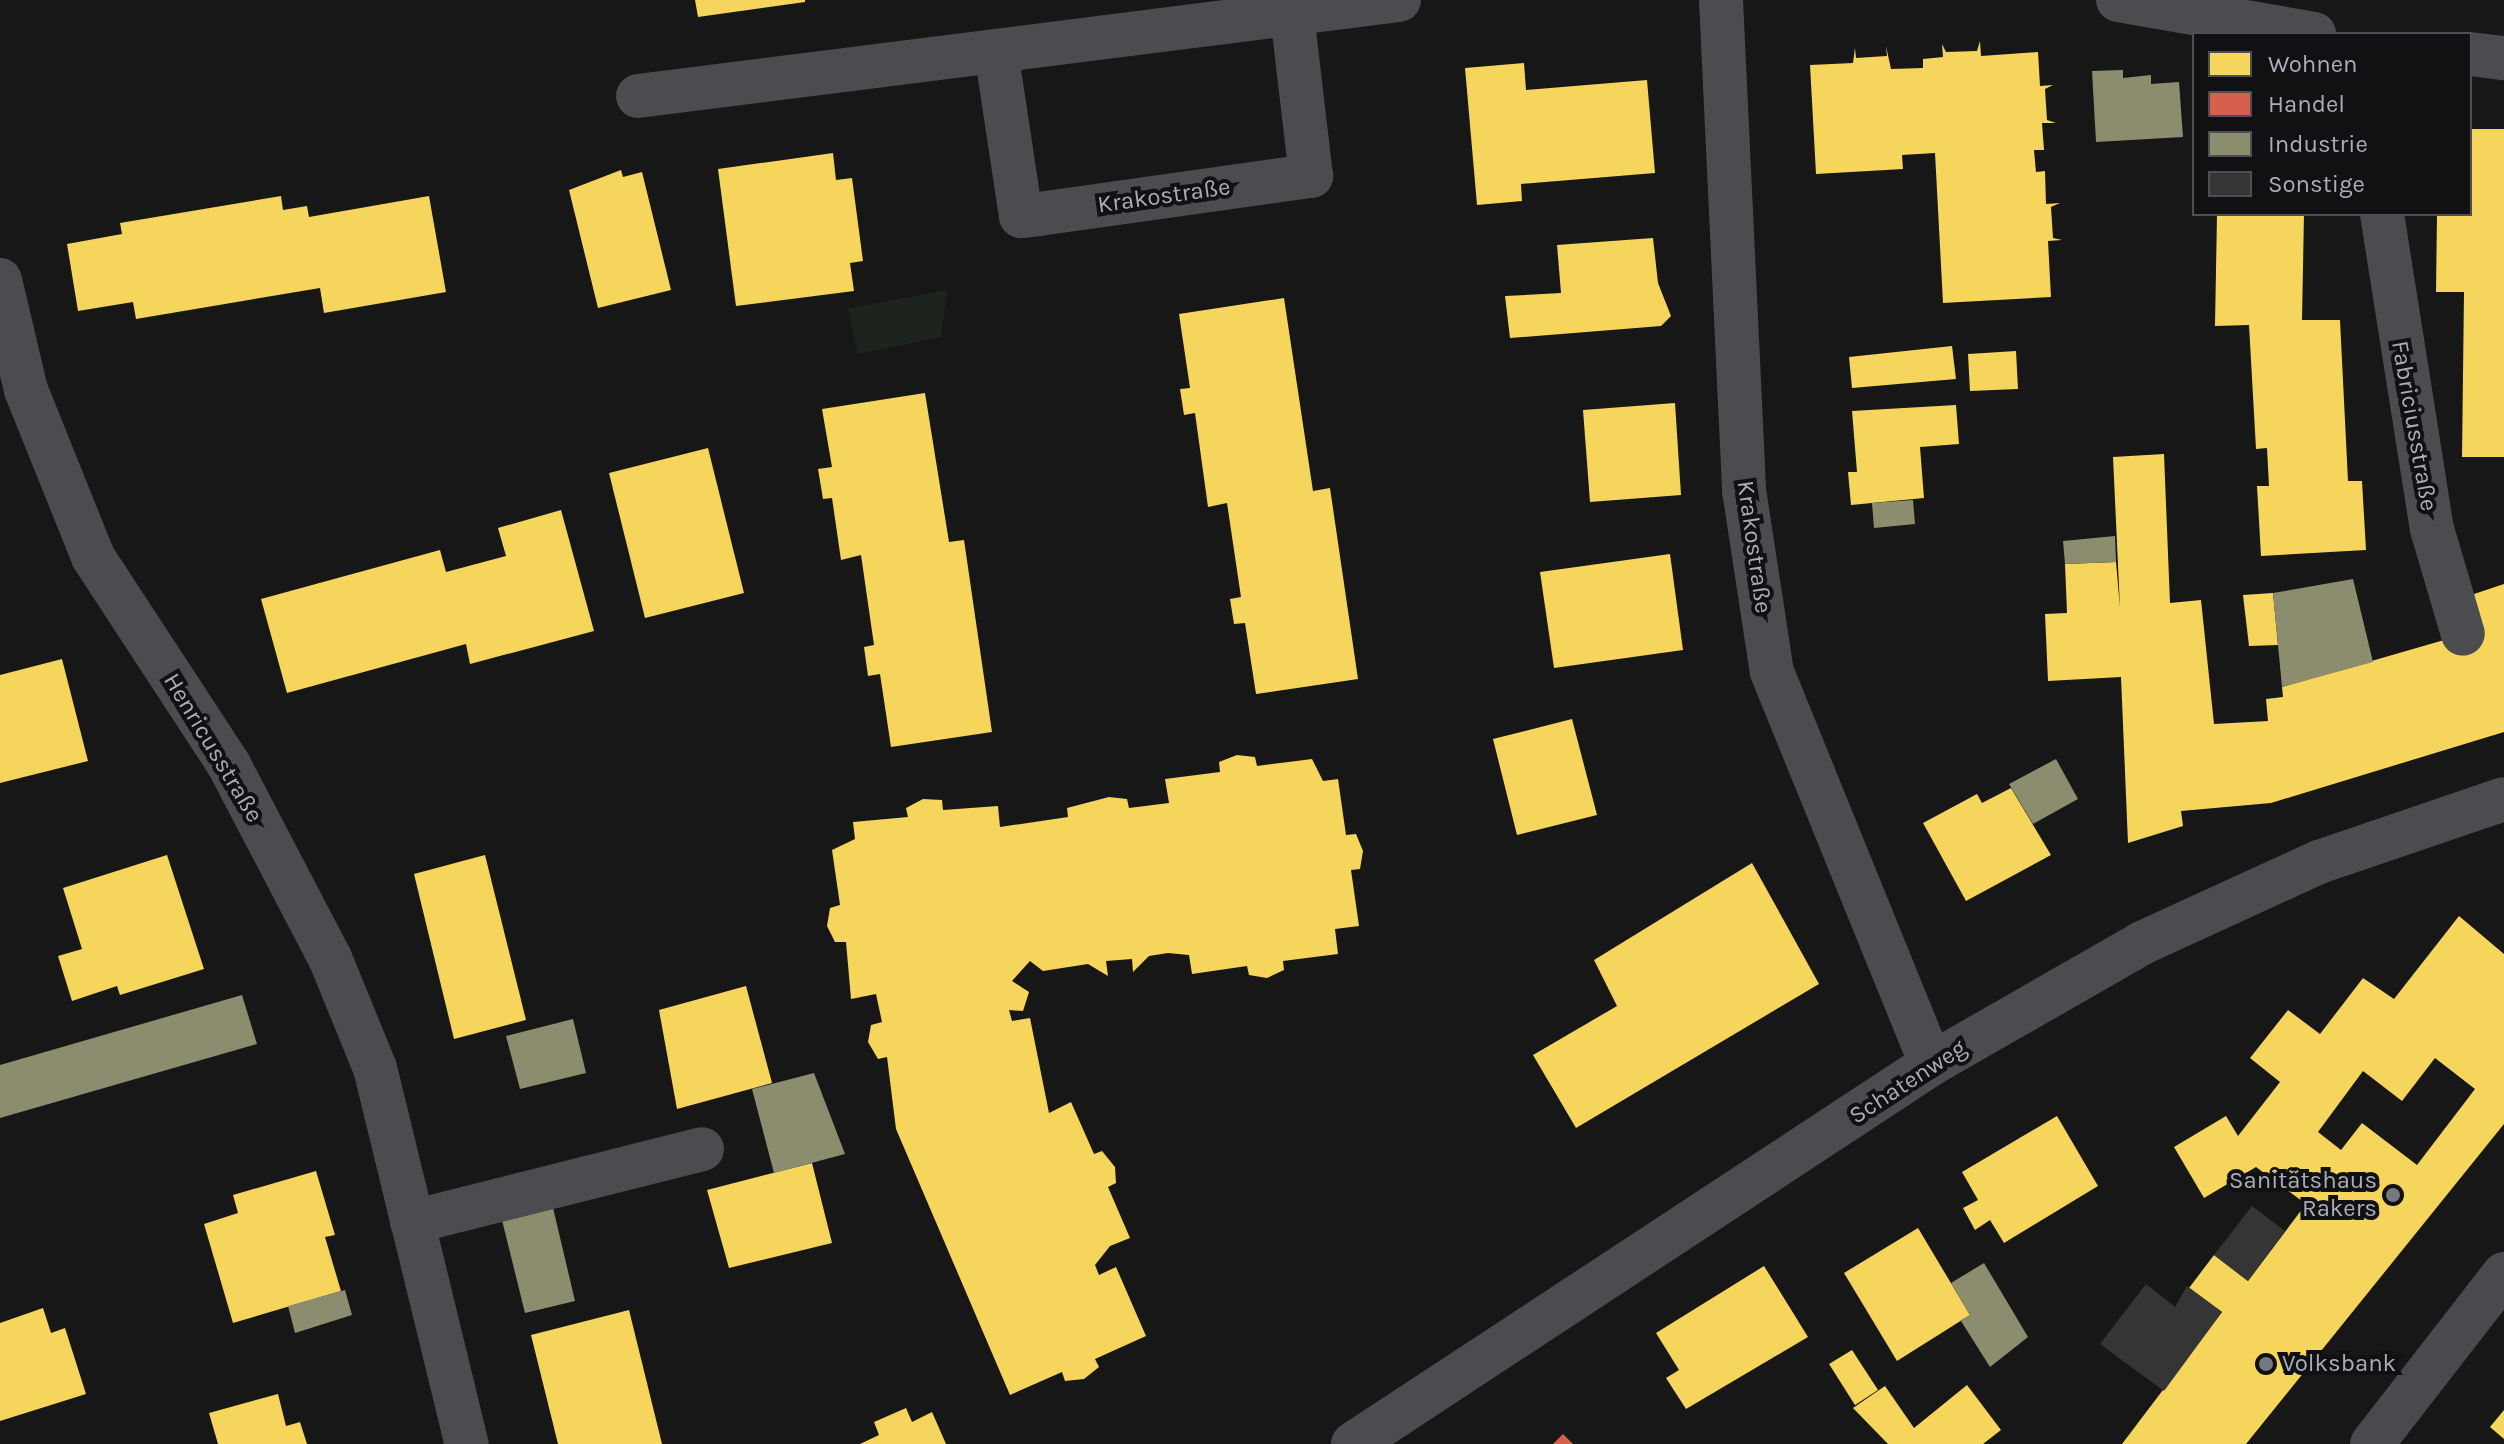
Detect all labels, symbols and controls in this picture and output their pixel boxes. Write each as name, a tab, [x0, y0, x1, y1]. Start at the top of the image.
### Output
legend	[2192, 32, 2472, 216]
text: Wohnen	[2268, 50, 2358, 78]
text: Handel	[2268, 90, 2345, 118]
text: Industrie	[2268, 130, 2368, 158]
text: Sonstige	[2268, 170, 2365, 198]
street label: Krakostraße	[1096, 172, 1232, 220]
street label: Fabriciusstraße	[2385, 339, 2443, 513]
street label: Krakostraße	[1730, 479, 1778, 615]
street label: Henricusstraße	[157, 668, 269, 828]
street label: Schatenweg	[1844, 1034, 1972, 1130]
place label: Sanitätshaus Rakers	[2229, 1167, 2377, 1223]
marker: Sanitätshaus Rakers	[2384, 1186, 2402, 1204]
place label: Volksbank	[2282, 1350, 2396, 1378]
marker: Volksbank	[2257, 1355, 2275, 1373]

